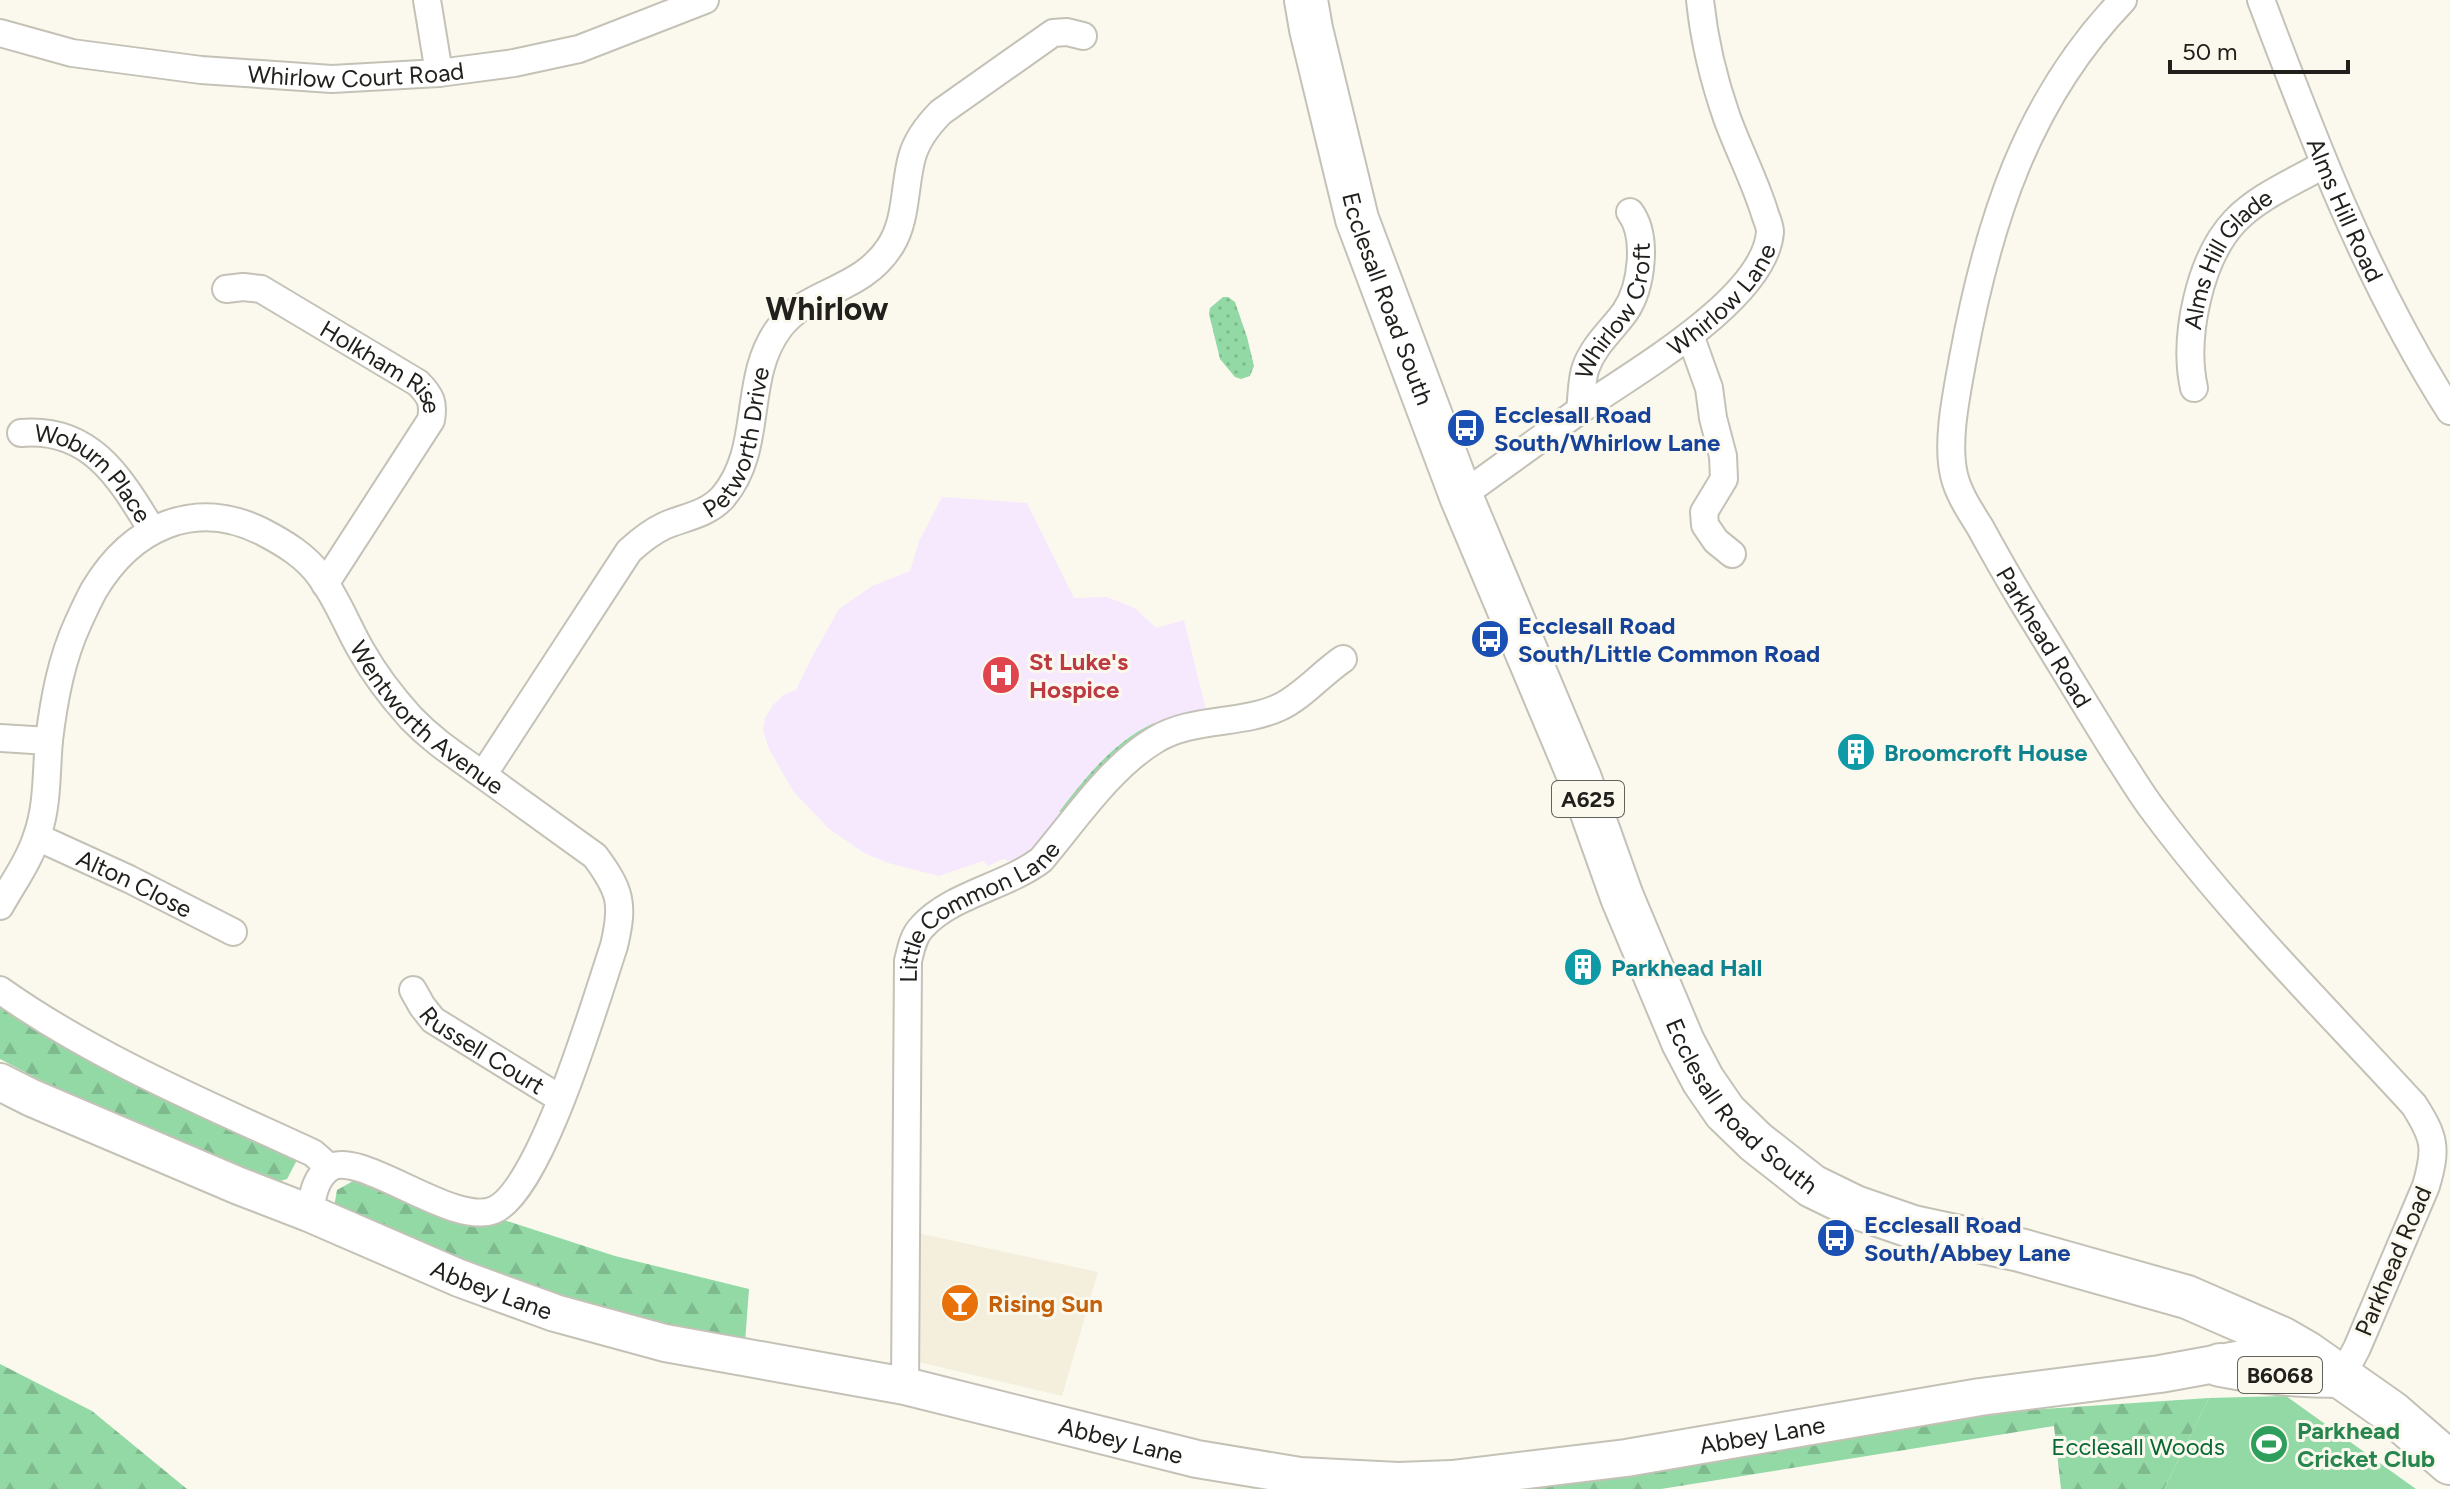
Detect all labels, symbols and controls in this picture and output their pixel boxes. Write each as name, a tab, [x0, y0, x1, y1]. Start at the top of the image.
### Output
scale bar	[2170, 24, 2348, 74]
text: 50 m	[2182, 37, 2238, 66]
street label: Whirlow Court Road	[247, 55, 466, 94]
street label: Alms Hill Road	[2301, 133, 2390, 286]
street label: Alms Hill Glade	[2177, 182, 2277, 331]
street label: Ecclesall Road South	[1337, 189, 1440, 409]
street label: Whirlow Lane	[1662, 240, 1781, 361]
street label: Whirlow Croft	[1569, 242, 1656, 382]
district label: Whirlow	[766, 290, 889, 328]
street label: Holkham Rise	[315, 313, 447, 414]
street label: Petworth Drive	[697, 364, 775, 523]
place label: Ecclesall Road South/Whirlow Lane	[1494, 400, 1720, 457]
bus stop icon: Ecclesall Road South/Whirlow Lane	[1445, 407, 1487, 449]
street label: Woburn Place	[33, 418, 158, 528]
street label: Parkhead Road	[1991, 561, 2098, 713]
place label: Ecclesall Road South/Little Common Road	[1518, 611, 1820, 668]
bus stop icon: Ecclesall Road South/Little Common Road	[1469, 618, 1511, 660]
street label: Wentworth Avenue	[344, 635, 510, 800]
place label: St Luke's Hospice	[1029, 647, 1128, 704]
hospital icon: St Luke's Hospice	[980, 654, 1022, 696]
building icon: Broomcroft House	[1835, 731, 1877, 773]
place label: Broomcroft House	[1884, 738, 2088, 767]
road number: A625	[1552, 781, 1624, 817]
street label: Little Common Lane	[893, 835, 1066, 983]
street label: Alton Close	[73, 843, 197, 923]
building icon: Parkhead Hall	[1562, 946, 1604, 988]
place label: Parkhead Hall	[1611, 953, 1762, 982]
street label: Russell Court	[413, 1001, 550, 1100]
street label: Ecclesall Road South	[1660, 1014, 1824, 1200]
street label: Parkhead Road	[2348, 1182, 2438, 1340]
place label: Ecclesall Road South/Abbey Lane	[1864, 1210, 2071, 1267]
bus stop icon: Ecclesall Road South/Abbey Lane	[1815, 1217, 1857, 1259]
street label: Abbey Lane	[427, 1253, 556, 1325]
bar icon: Rising Sun	[939, 1282, 981, 1324]
place label: Rising Sun	[988, 1289, 1103, 1318]
road number: B6068	[2238, 1357, 2322, 1393]
street label: Abbey Lane	[1697, 1409, 1827, 1460]
street label: Abbey Lane	[1056, 1411, 1186, 1469]
place label: Parkhead Cricket Club	[2297, 1416, 2435, 1473]
sports icon: Parkhead Cricket Club	[2248, 1423, 2290, 1465]
park label: Ecclesall Woods	[2051, 1432, 2225, 1461]

